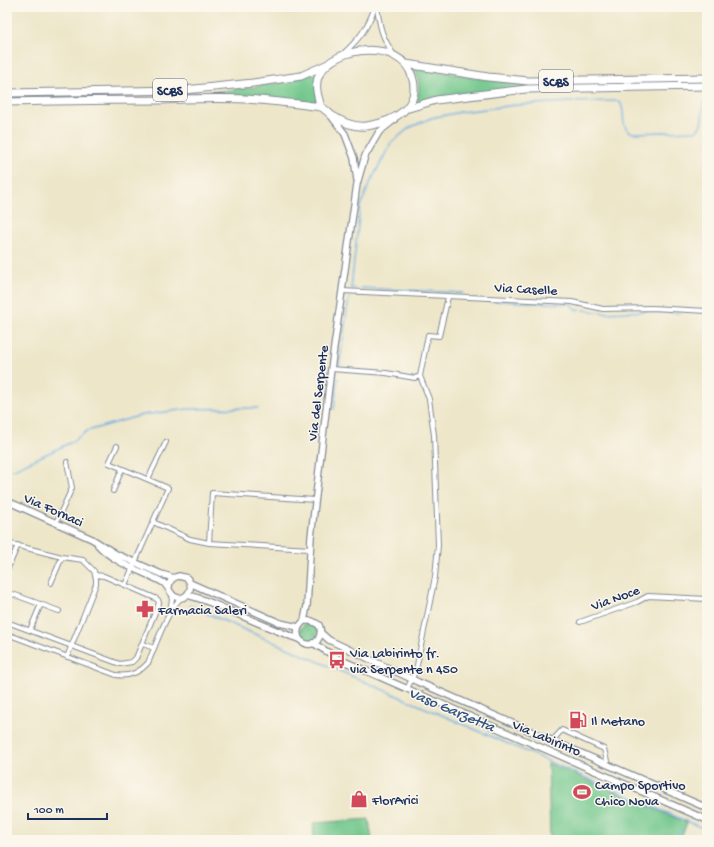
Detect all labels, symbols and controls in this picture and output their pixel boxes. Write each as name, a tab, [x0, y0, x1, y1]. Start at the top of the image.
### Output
road number: SCBS	[539, 70, 573, 92]
road number: SCBS	[153, 79, 187, 101]
street label: Via Caselle	[493, 280, 559, 301]
street label: Via del Serpente	[305, 344, 334, 443]
street label: Via Fornaci	[20, 490, 85, 532]
street label: Via Noce	[588, 582, 643, 616]
pharmacy icon: Farmacia Saleri	[135, 599, 155, 619]
place label: Farmacia Saleri	[157, 603, 247, 620]
place label: Via Labirinto fr. via Serpente n 450	[349, 646, 458, 679]
bus stop icon: Via Labirinto fr. via Serpente n 450	[327, 650, 347, 670]
water label: Vaso Garzetta	[406, 685, 498, 738]
fuel station icon: Il Metano	[568, 710, 588, 730]
place label: Il Metano	[591, 714, 645, 731]
street label: Via Labirinto	[508, 717, 583, 761]
place label: Campo Sportivo Chico Nova	[595, 778, 686, 811]
sports icon: Campo Sportivo Chico Nova	[572, 782, 592, 802]
shop icon: FlorArici	[349, 789, 369, 809]
place label: FlorArici	[371, 793, 419, 810]
scale bar	[28, 795, 107, 821]
text: 100 m	[33, 804, 64, 818]

